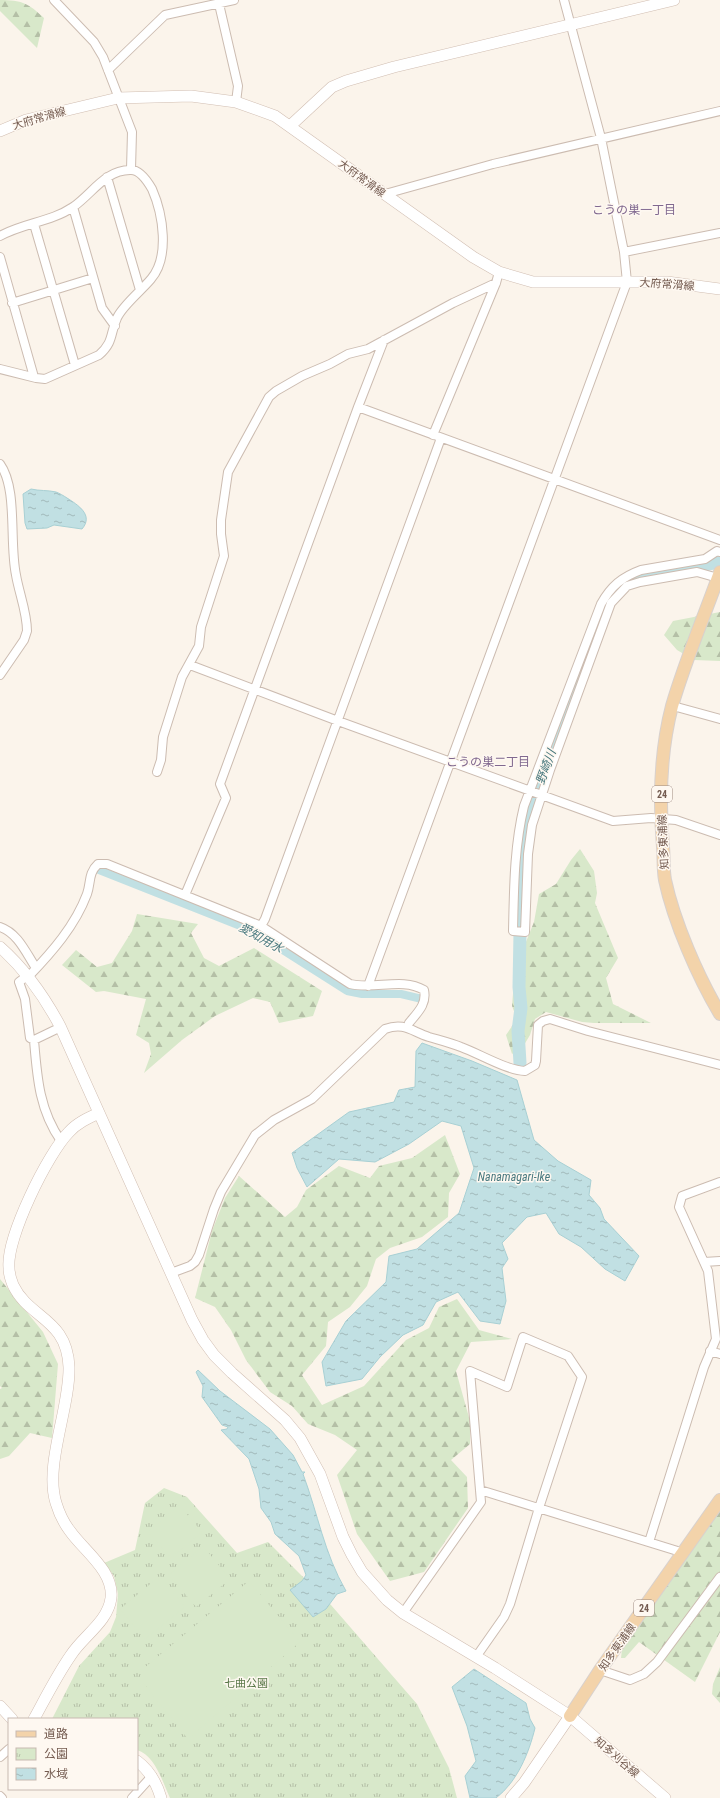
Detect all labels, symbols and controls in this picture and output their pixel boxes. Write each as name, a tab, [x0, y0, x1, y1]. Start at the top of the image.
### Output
street label: 大府常滑線	[11, 105, 67, 132]
street label: 大府常滑線	[336, 157, 388, 200]
district label: こうの巣一丁目	[592, 203, 676, 217]
street label: 大府常滑線	[639, 276, 695, 293]
water label: 野崎川	[533, 746, 559, 786]
district label: こうの巣二丁目	[446, 755, 530, 769]
road number: 24	[652, 786, 672, 802]
street label: 知多東浦線	[656, 814, 671, 870]
water label: 愛知用水	[237, 920, 287, 957]
water label: Nanamagari-Ike	[478, 1170, 551, 1184]
road number: 24	[634, 1600, 654, 1616]
street label: 知多東浦線	[596, 1621, 639, 1674]
park label: 七曲公園	[224, 1677, 268, 1690]
legend	[8, 1718, 138, 1790]
text: 道路	[44, 1727, 68, 1741]
street label: 知多刈谷線	[592, 1734, 642, 1780]
text: 公園	[44, 1747, 68, 1761]
text: 水域	[44, 1767, 68, 1781]

